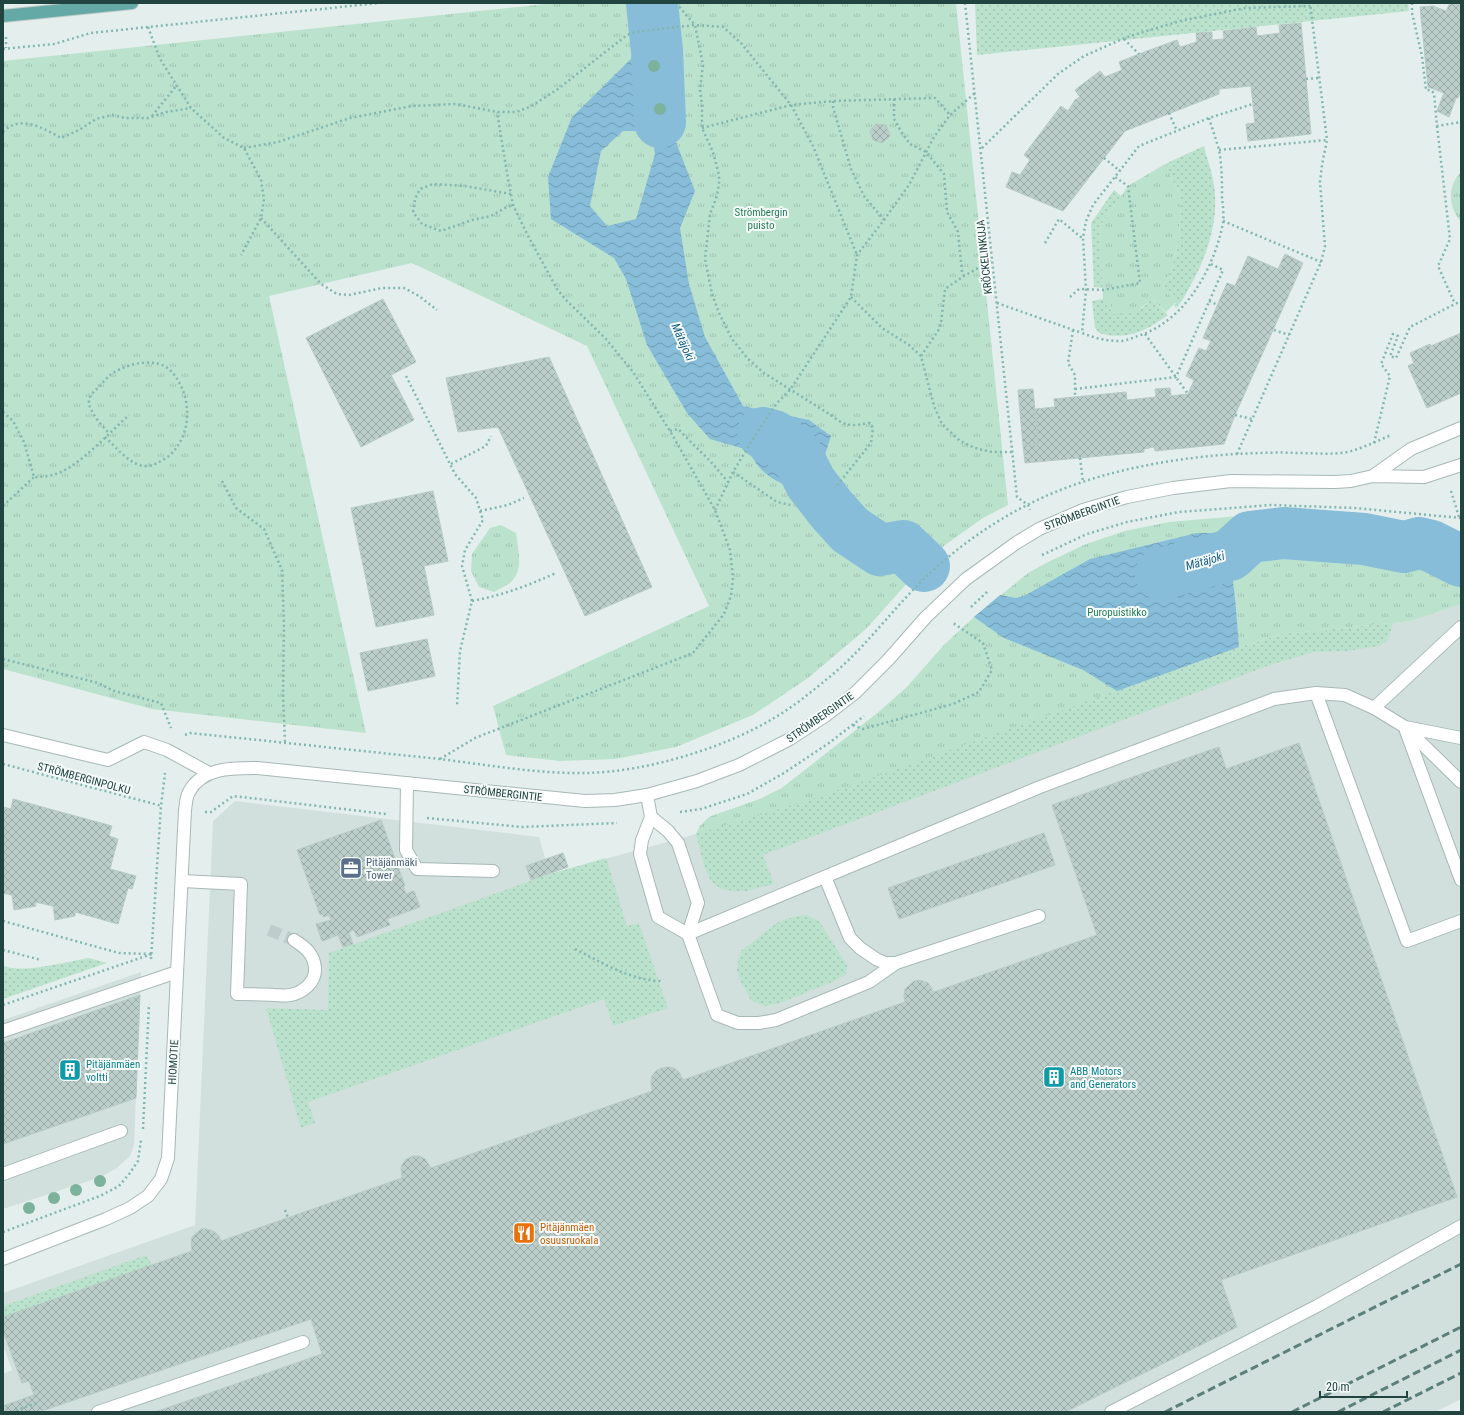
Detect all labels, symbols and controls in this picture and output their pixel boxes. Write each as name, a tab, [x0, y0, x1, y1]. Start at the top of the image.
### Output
park label: Strömbergin puisto	[734, 206, 788, 232]
street label: KRÖCKELINKUJA	[974, 218, 995, 295]
water label: Mätäjoki	[669, 321, 698, 363]
street label: STRÖMBERGINTIE	[1043, 494, 1122, 533]
water label: Mätäjoki	[1184, 549, 1226, 573]
park label: Puropuistikko	[1087, 606, 1147, 619]
street label: STRÖMBERGINTIE	[784, 689, 857, 745]
street label: STRÖMBERGINPOLKU	[36, 760, 132, 797]
street label: STRÖMBERGINTIE	[463, 783, 544, 804]
office icon: Pitäjänmäki Tower	[338, 855, 364, 881]
place label: Pitäjänmäki Tower	[366, 856, 417, 882]
street label: HIOMOTIE	[166, 1039, 181, 1085]
building icon: Pitäjänmäen voltti	[57, 1057, 83, 1083]
place label: Pitäjänmäen voltti	[86, 1058, 140, 1084]
building icon: ABB Motors and Generators	[1041, 1064, 1067, 1090]
place label: ABB Motors and Generators	[1070, 1065, 1136, 1091]
restaurant icon: Pitäjänmäen osuusruokala	[511, 1220, 537, 1246]
place label: Pitäjänmäen osuusruokala	[540, 1221, 598, 1247]
scale bar	[1320, 1373, 1407, 1399]
text: 20 m	[1326, 1380, 1350, 1394]

